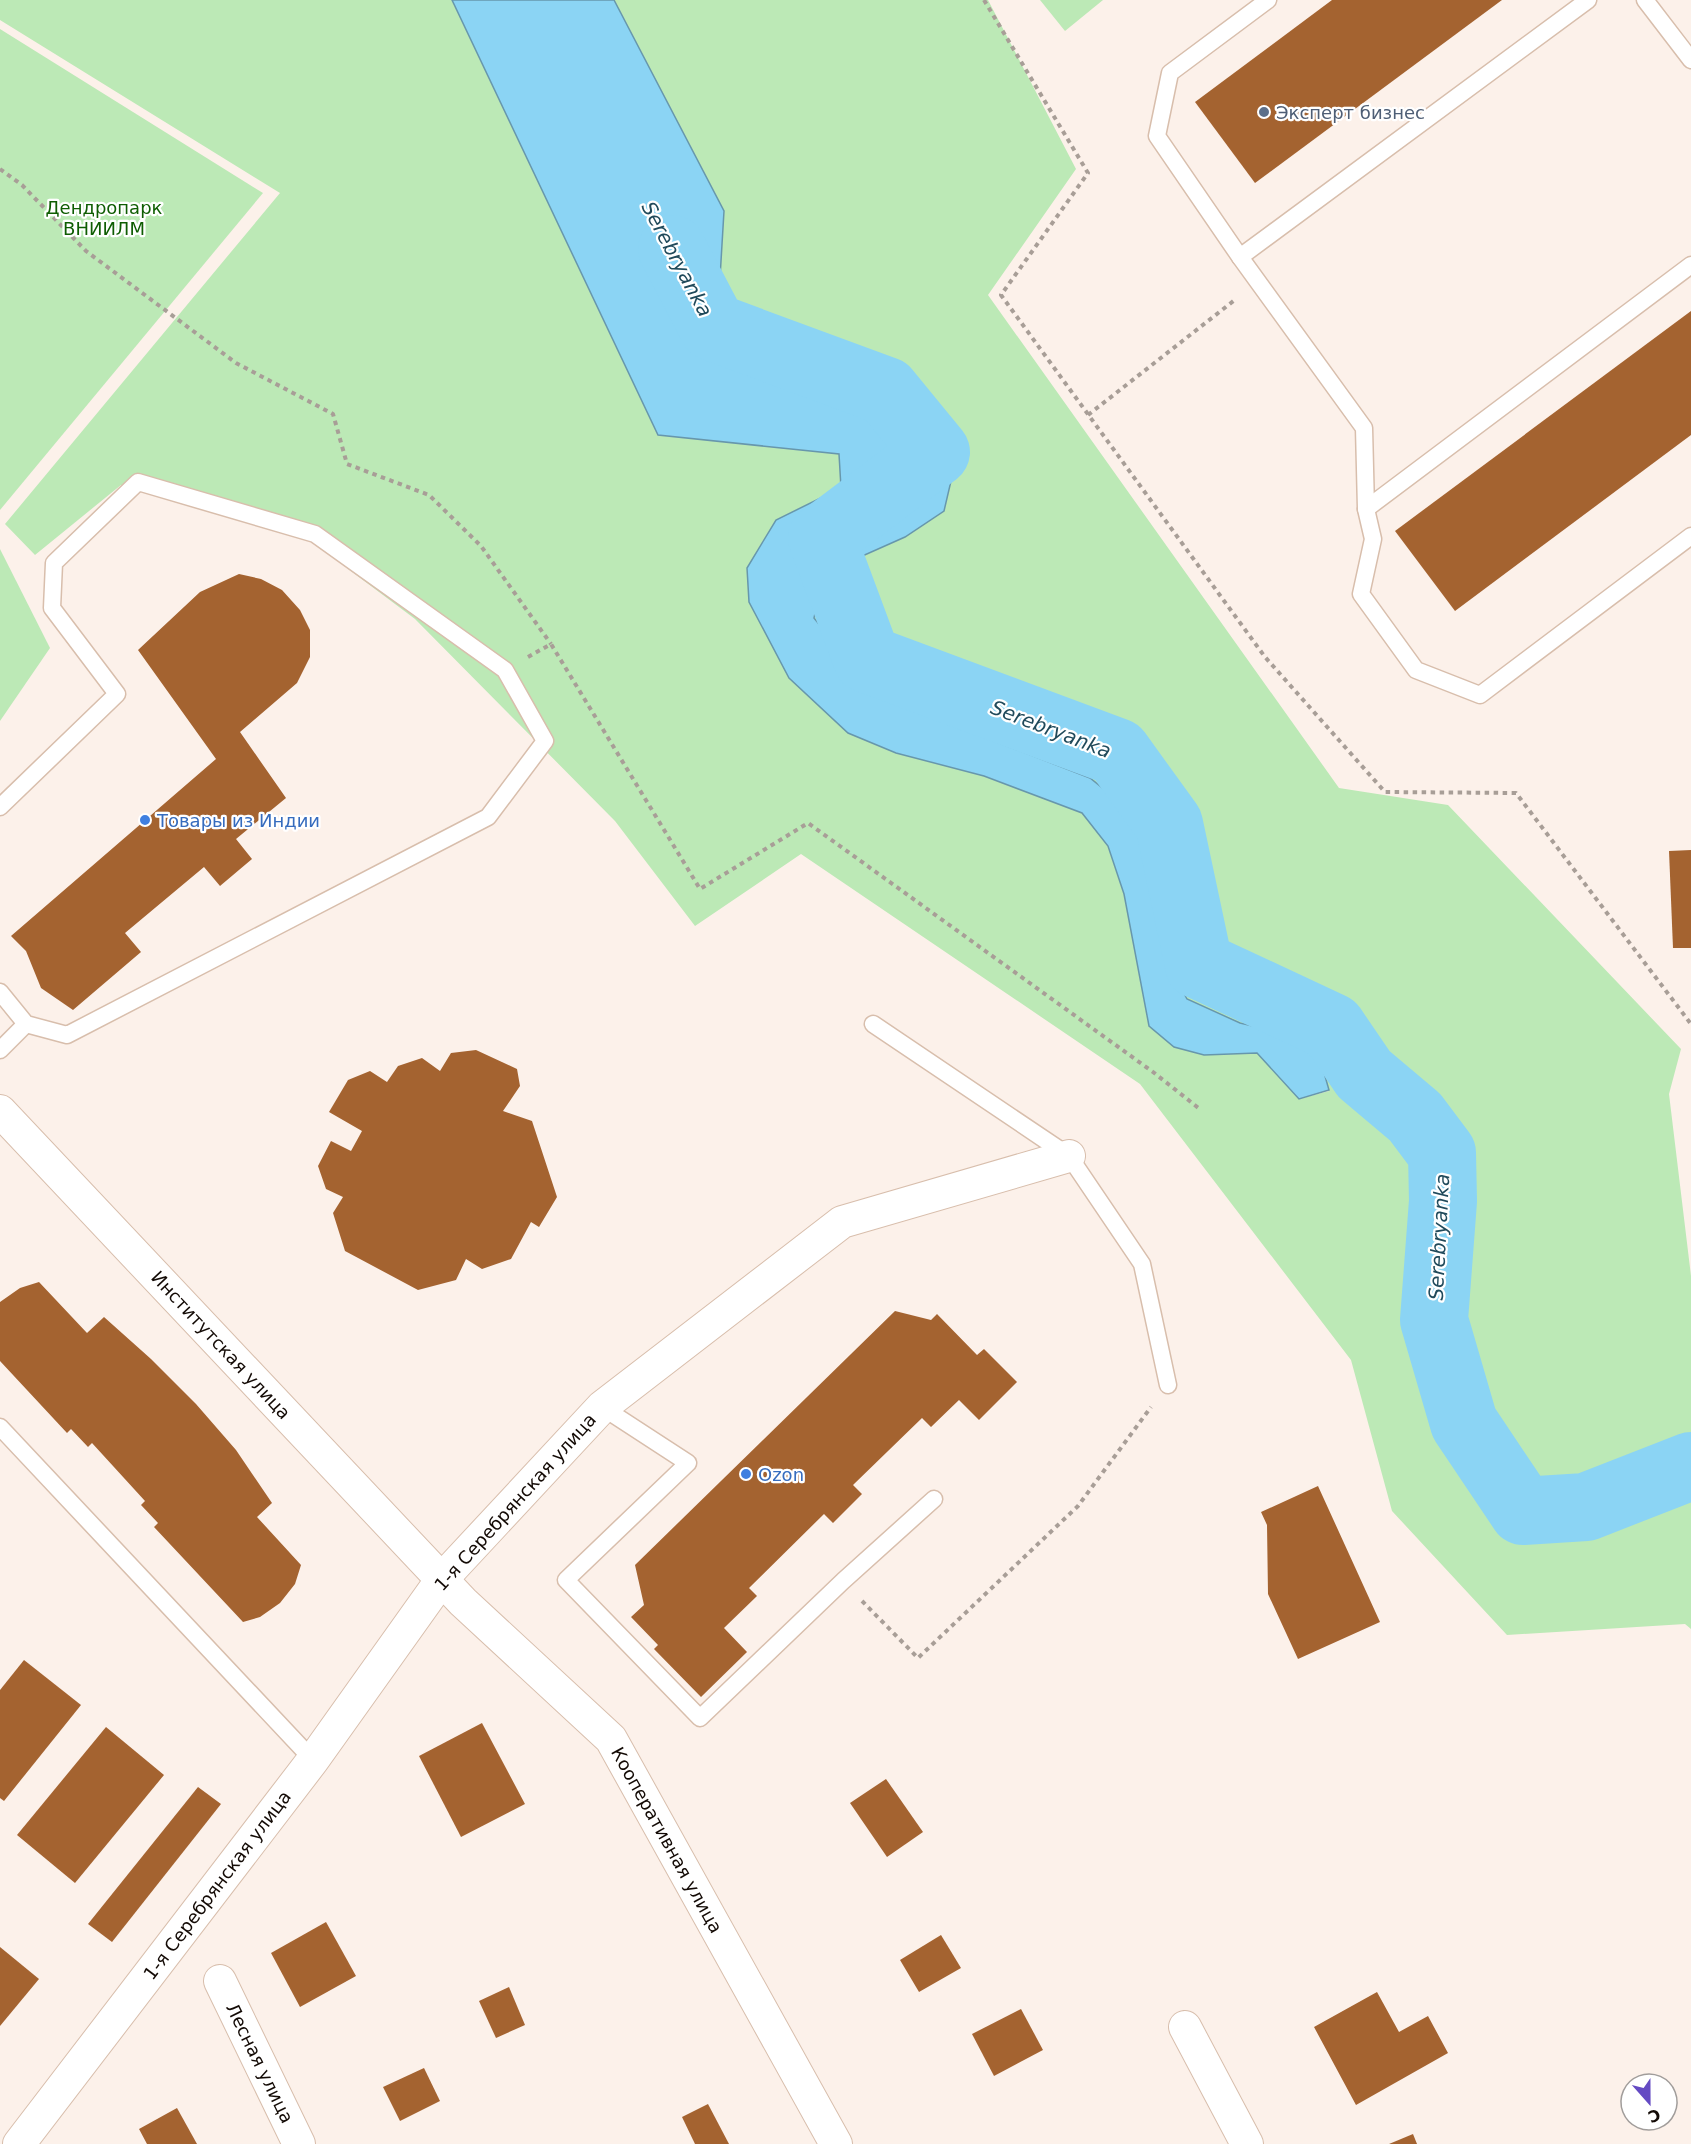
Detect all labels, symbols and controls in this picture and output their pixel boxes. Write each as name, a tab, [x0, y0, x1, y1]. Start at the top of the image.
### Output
place label: Эксперт бизнес	[1276, 102, 1425, 123]
marker: Эксперт бизнес	[1257, 105, 1271, 119]
park label: Дендропарк ВНИИЛМ	[46, 197, 163, 239]
water label: Serebryanka	[637, 197, 717, 321]
water label: Serebryanka	[987, 695, 1115, 763]
place label: Товары из Индии	[156, 810, 320, 831]
marker: Товары из Индии	[138, 813, 152, 827]
water label: Serebryanka	[1424, 1173, 1454, 1301]
street label: Институтская улица	[147, 1267, 295, 1423]
street label: 1-я Серебрянская улица	[430, 1409, 600, 1595]
place label: Ozon	[758, 1464, 804, 1485]
marker: Ozon	[739, 1467, 753, 1481]
street label: Кооперативная улица	[607, 1743, 727, 1937]
street label: 1-я Серебрянская улица	[139, 1786, 295, 1984]
street label: Лесная улица	[222, 2000, 298, 2126]
north arrow	[1619, 2072, 1679, 2132]
text: С	[1645, 2105, 1663, 2127]

